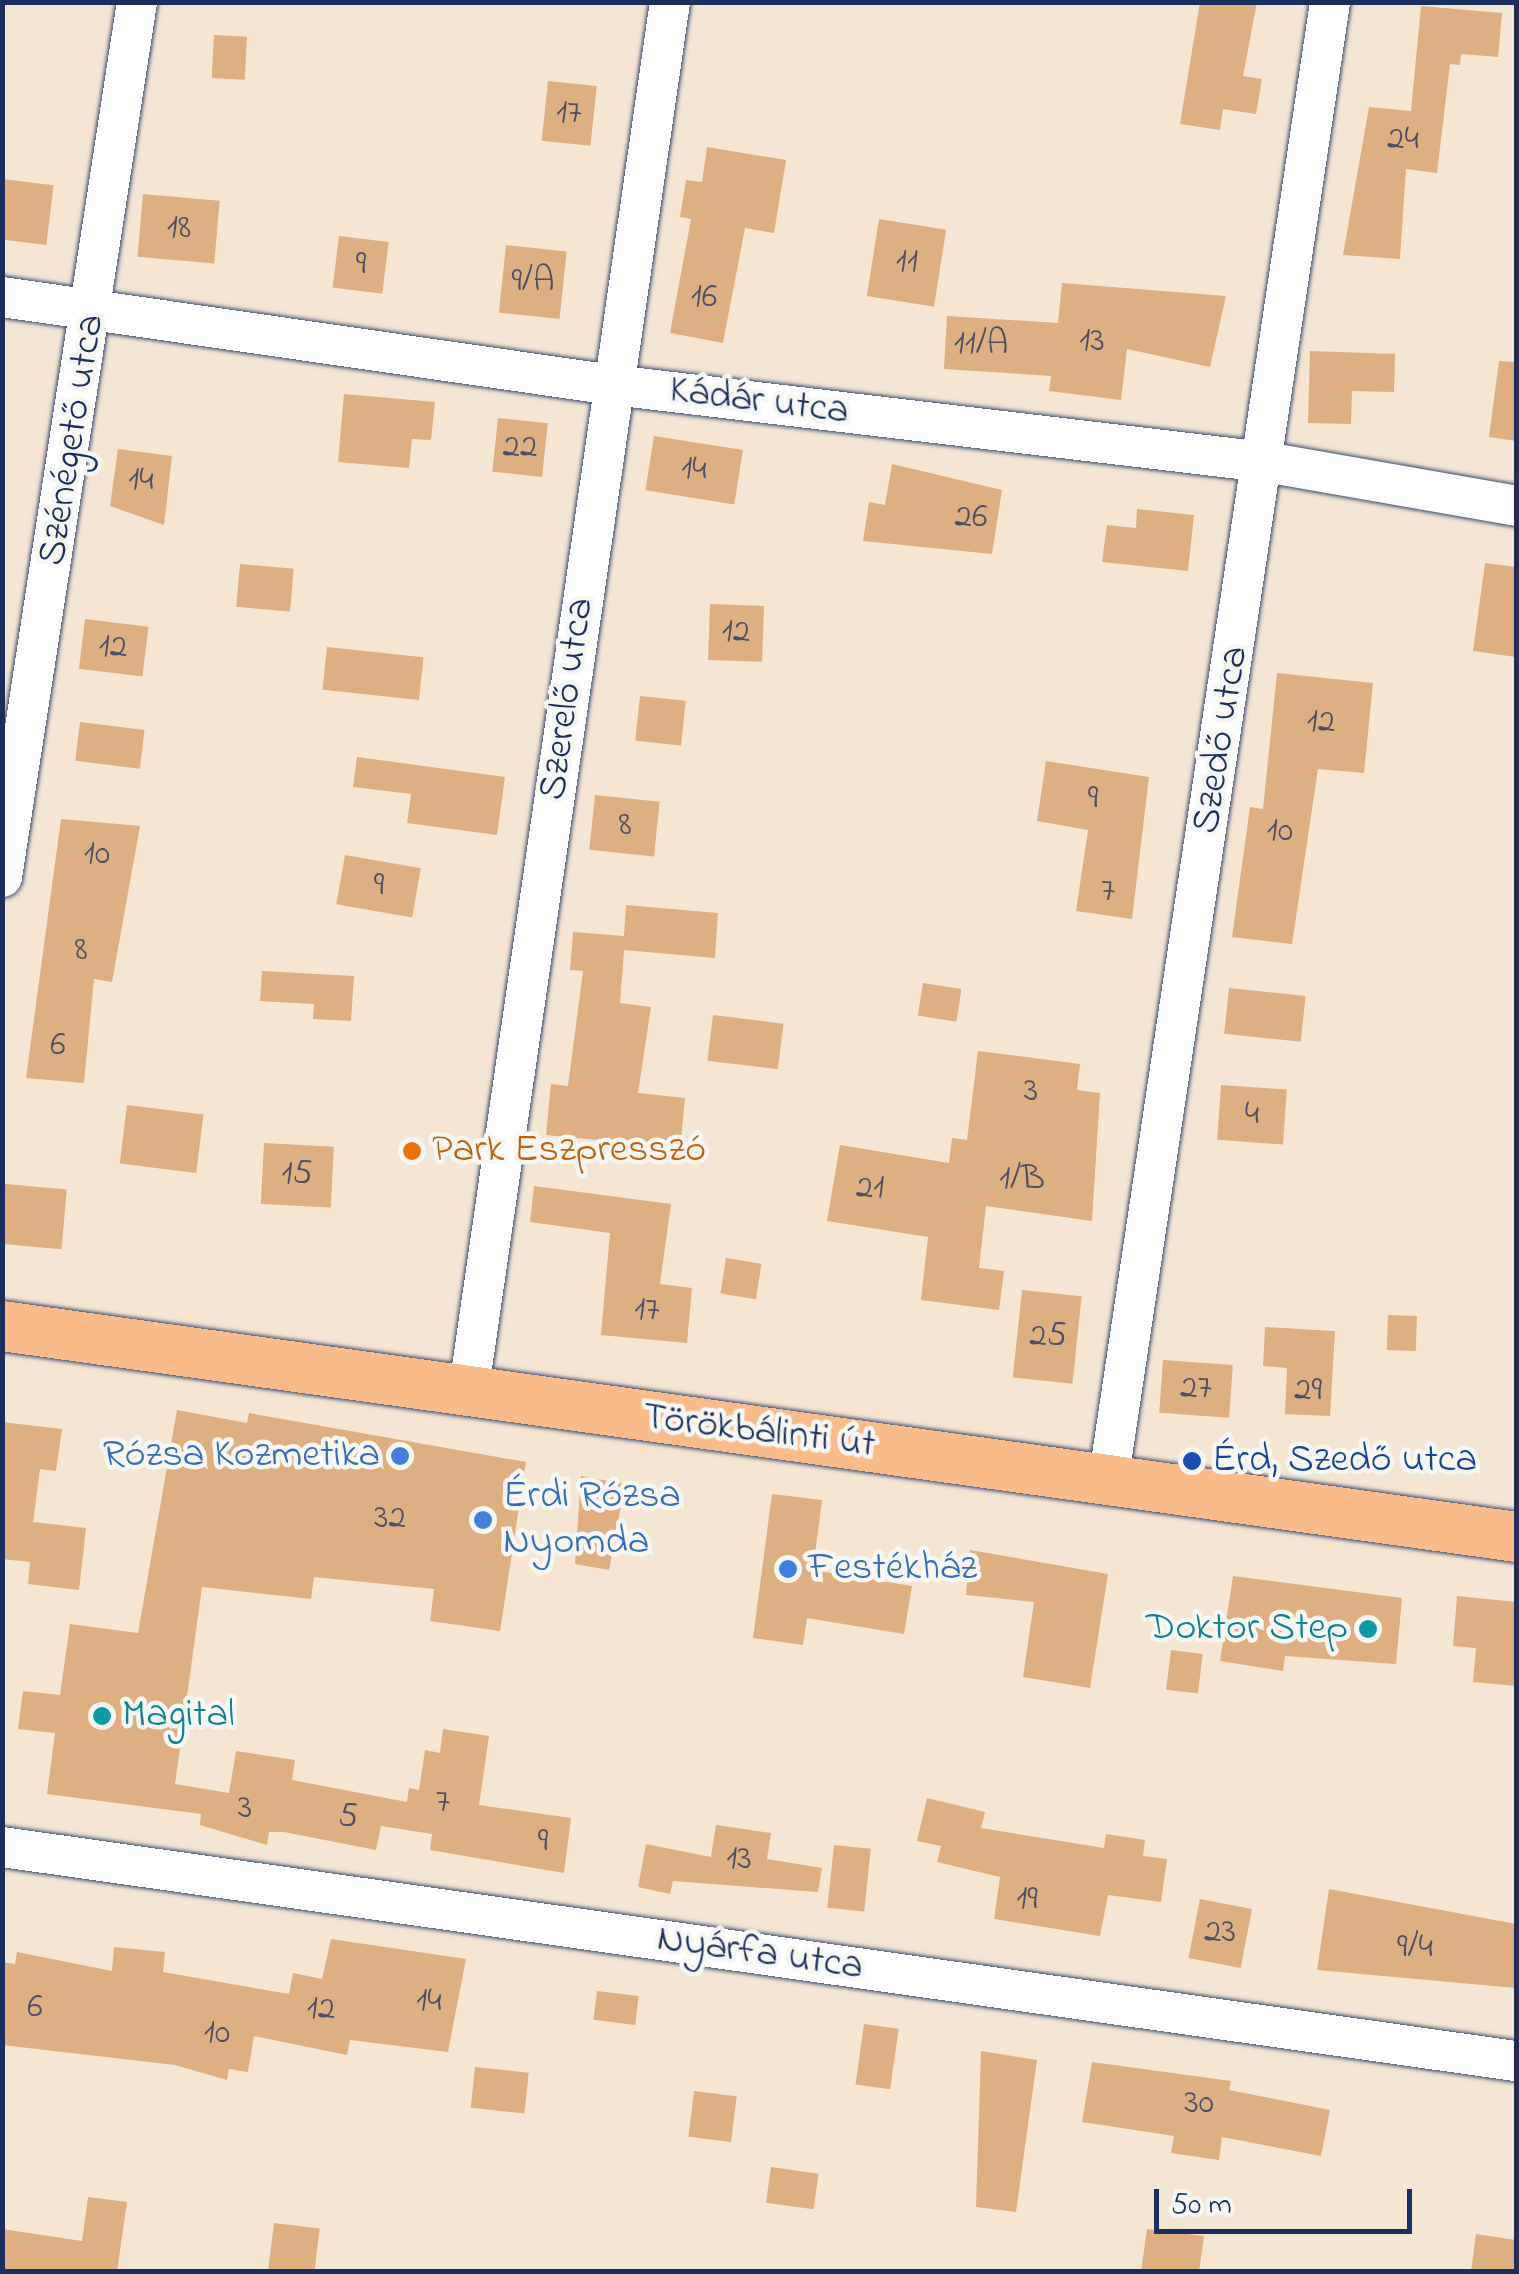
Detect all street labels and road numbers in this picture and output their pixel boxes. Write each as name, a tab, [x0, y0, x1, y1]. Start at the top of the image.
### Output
street label: Szénégető utca	[29, 311, 117, 569]
street label: Kádár utca	[667, 367, 851, 437]
street label: Szerelő utca	[530, 595, 606, 803]
street label: Szedő utca	[1183, 643, 1261, 837]
street label: Törökbálinti út	[640, 1394, 878, 1470]
street label: Nyárfa utca	[654, 1916, 866, 1992]

